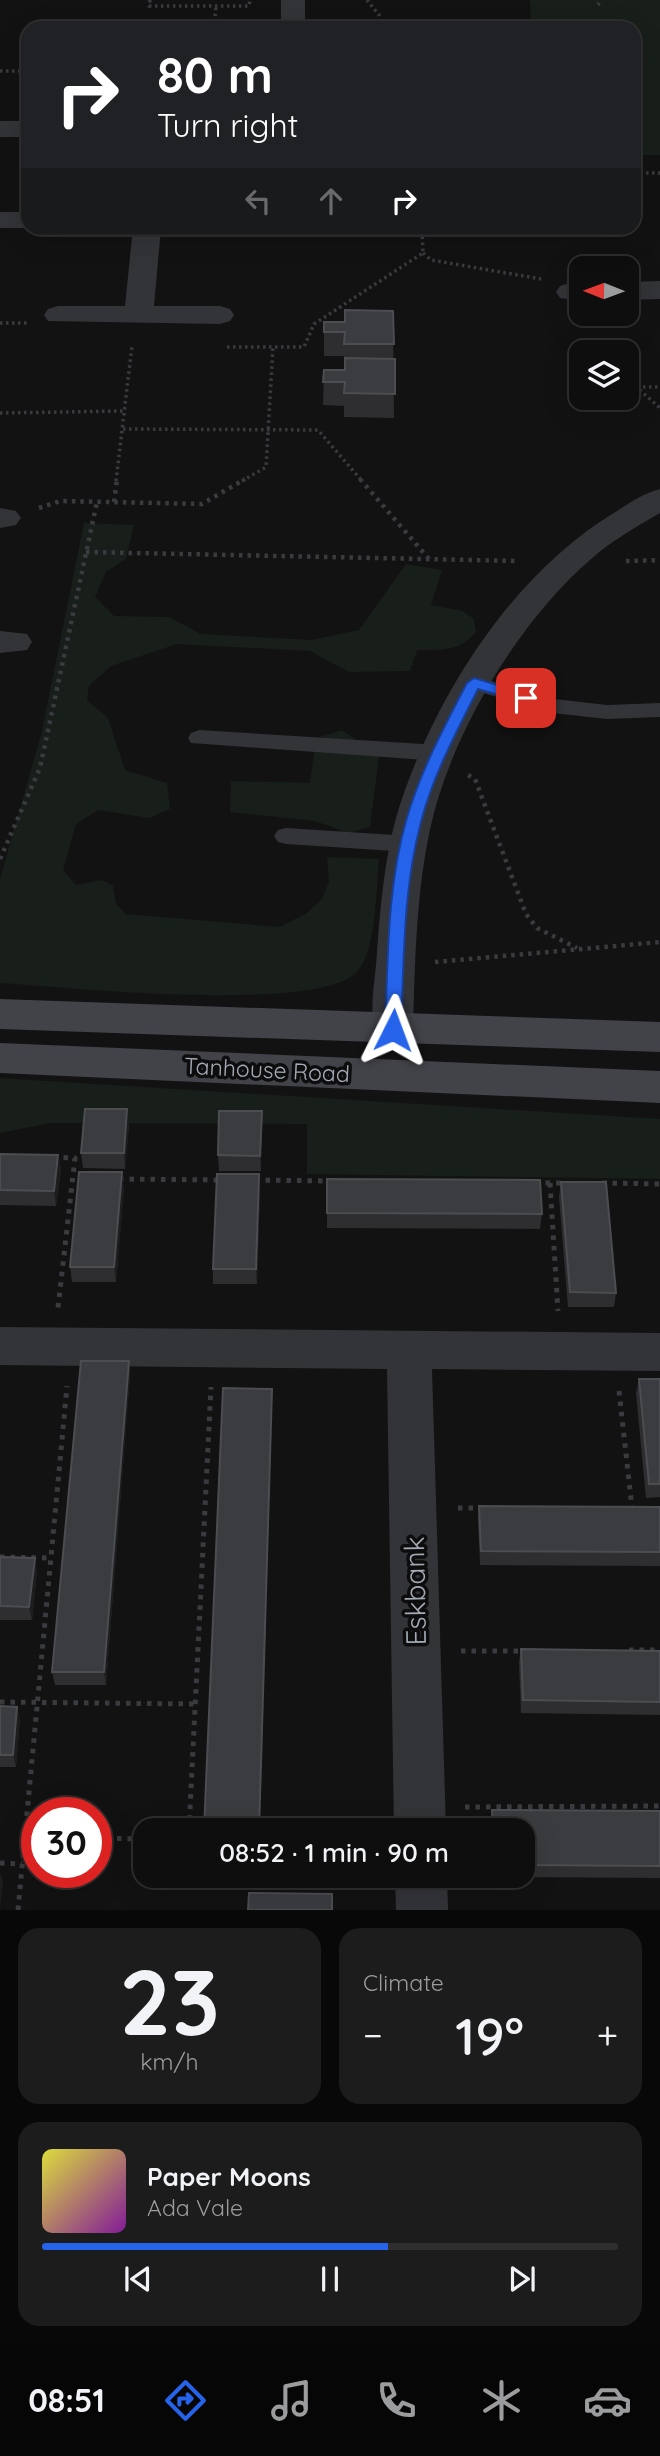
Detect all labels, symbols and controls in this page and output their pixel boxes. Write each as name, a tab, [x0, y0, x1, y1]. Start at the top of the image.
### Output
text: 80 m	[157, 44, 273, 105]
icon: right	[42, 49, 133, 140]
text: Turn right	[157, 105, 298, 145]
icon: left	[239, 182, 277, 220]
icon: ahead	[312, 182, 350, 220]
icon: right	[385, 182, 423, 220]
north arrow	[569, 256, 639, 326]
map controls	[569, 256, 639, 410]
button: layers	[569, 340, 639, 410]
pin	[496, 668, 556, 728]
icon: arrive	[507, 679, 545, 717]
position arrow	[356, 993, 430, 1067]
street label: Tanhouse Road	[183, 1051, 351, 1088]
street label: Eskbank	[396, 1536, 433, 1646]
speed limit sign: 30	[21, 1797, 112, 1888]
text: 08:52 · 1 min · 90 m	[219, 1836, 449, 1869]
text: 23	[119, 1944, 220, 2058]
text: Climate	[363, 1968, 444, 1997]
text: 19°	[455, 2003, 524, 2068]
text: −	[363, 2011, 383, 2059]
text: +	[597, 2011, 618, 2059]
text: km/h	[140, 2047, 199, 2076]
text: Paper Moons	[147, 2160, 311, 2193]
text: Ada Vale	[147, 2193, 243, 2222]
icon: previous	[119, 2260, 157, 2298]
icon: pause	[311, 2260, 349, 2298]
icon: next	[503, 2260, 541, 2298]
icon: directions	[161, 2376, 210, 2425]
icon: music	[267, 2376, 316, 2425]
icon: phone	[372, 2376, 421, 2425]
icon: climate	[477, 2376, 526, 2425]
icon: car	[583, 2376, 632, 2425]
text: 08:51	[28, 2380, 105, 2420]

